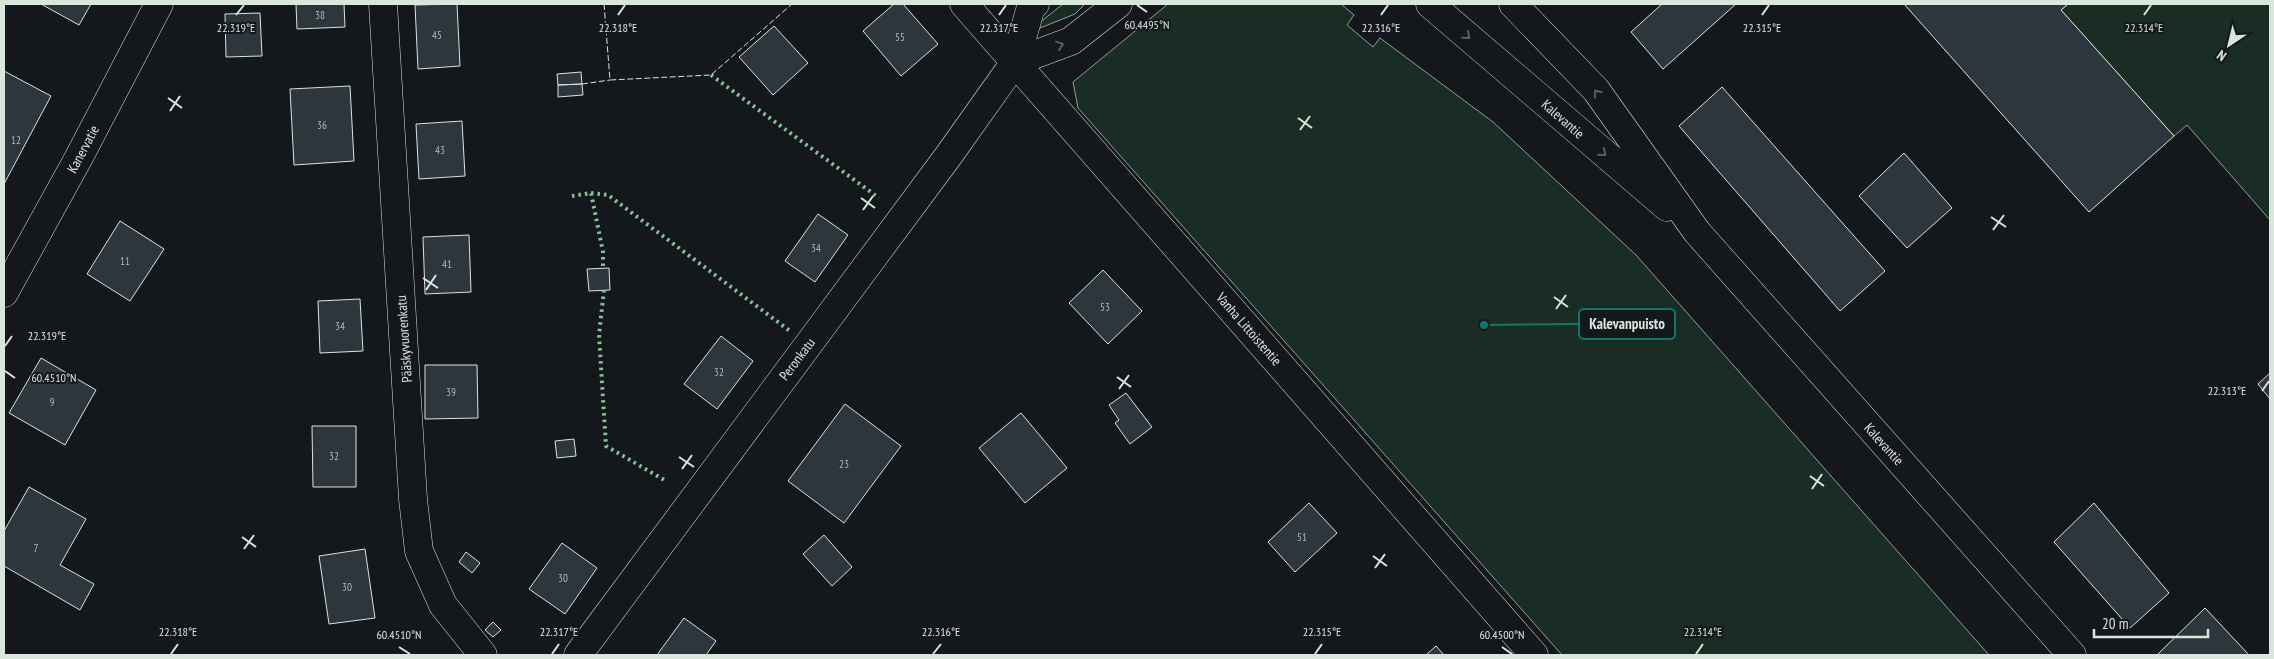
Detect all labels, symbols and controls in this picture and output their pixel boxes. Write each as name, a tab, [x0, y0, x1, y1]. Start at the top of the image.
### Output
house number: 38	[315, 8, 325, 22]
text: 60.4495°N	[1124, 17, 1170, 32]
text: 22.319°E	[217, 20, 255, 35]
text: 22.318°E	[599, 20, 637, 35]
text: 22.317°E	[980, 20, 1018, 35]
text: 22.316°E	[1362, 20, 1400, 35]
text: 22.315°E	[1743, 20, 1781, 35]
text: 22.314°E	[2125, 20, 2163, 35]
north arrow	[2204, 20, 2254, 70]
house number: 45	[432, 28, 442, 42]
house number: 55	[895, 30, 905, 44]
one-way arrow	[1461, 30, 1470, 39]
one-way arrow	[1055, 41, 1064, 51]
text: N	[2213, 46, 2230, 65]
one-way arrow	[1595, 90, 1603, 99]
street label: Kalevantie	[1538, 96, 1588, 143]
house number: 36	[317, 118, 327, 132]
street label: Kanervatie	[63, 122, 103, 176]
house number: 12	[11, 133, 21, 147]
house number: 43	[435, 143, 445, 157]
one-way arrow	[1598, 147, 1607, 156]
house number: 34	[811, 241, 821, 255]
house number: 11	[120, 254, 130, 268]
house number: 41	[442, 257, 452, 271]
street label: Vanha Littoistentie	[1212, 288, 1286, 369]
street label: Pääskyvuorenkatu	[392, 295, 416, 383]
house number: 53	[1100, 300, 1110, 314]
callout: Kalevanpuisto	[1579, 309, 1675, 339]
text: Kalevanpuisto	[1589, 314, 1665, 333]
house number: 34	[335, 319, 345, 333]
text: 22.319°E	[28, 328, 66, 343]
street label: Peronkatu	[775, 334, 819, 384]
house number: 32	[714, 365, 724, 379]
text: 60.4510°N	[31, 370, 77, 385]
text: 22.313°E	[2208, 383, 2246, 398]
house number: 39	[446, 385, 456, 399]
house number: 9	[50, 395, 55, 409]
street label: Kalevantie	[1860, 419, 1908, 469]
house number: 32	[329, 449, 339, 463]
house number: 23	[839, 457, 849, 471]
house number: 51	[1297, 530, 1307, 544]
house number: 7	[34, 541, 39, 555]
house number: 30	[558, 571, 568, 585]
house number: 30	[342, 580, 352, 594]
scale bar	[2094, 606, 2208, 638]
text: 20 m	[2102, 614, 2128, 633]
text: 22.318°E	[159, 624, 197, 639]
text: 22.317°E	[540, 624, 578, 639]
text: 22.316°E	[922, 624, 960, 639]
text: 22.315°E	[1303, 624, 1341, 639]
text: 22.314°E	[1684, 624, 1722, 639]
text: 60.4510°N	[376, 627, 422, 642]
text: 60.4500°N	[1479, 627, 1525, 642]

